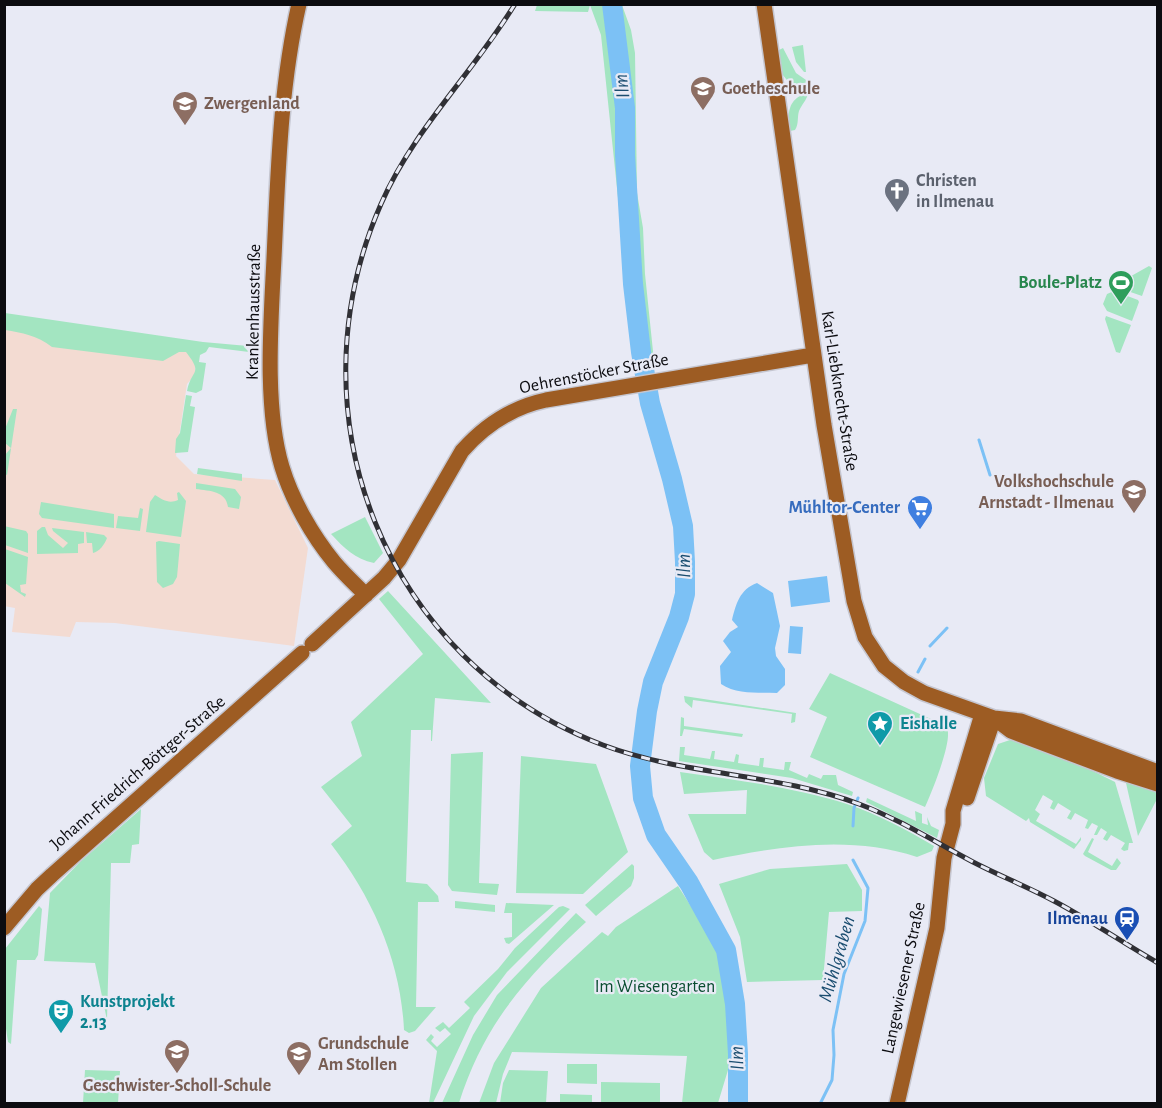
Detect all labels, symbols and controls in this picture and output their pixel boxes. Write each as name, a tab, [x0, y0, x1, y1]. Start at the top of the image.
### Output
water label: Ilm	[611, 73, 633, 99]
school or university icon: Goetheschule	[688, 74, 718, 112]
place label: Goetheschule	[722, 80, 820, 98]
school or university icon: Zwergenland	[170, 89, 200, 127]
place label: Zwergenland	[204, 95, 300, 113]
place label: Christen in Ilmenau	[916, 172, 994, 211]
church icon: Christen in Ilmenau	[882, 176, 912, 214]
street label: Krankenhausstraße	[244, 244, 264, 380]
sports icon: Boule-Platz	[1106, 268, 1136, 306]
place label: Boule-Platz	[1018, 274, 1102, 292]
street label: Karl-Liebknecht-Straße	[817, 310, 861, 472]
street label: Oehrenstöcker Straße	[518, 351, 670, 397]
place label: Volkshochschule Arnstadt - Ilmenau	[978, 473, 1115, 512]
school or university icon: Volkshochschule Arnstadt - Ilmenau	[1119, 477, 1149, 515]
supermarket icon: Mühltor-Center	[905, 493, 935, 531]
place label: Mühltor-Center	[788, 499, 901, 517]
water label: Ilm	[674, 554, 694, 578]
street label: Johann-Friedrich-Böttger-Straße	[47, 692, 229, 854]
place icon: Eishalle	[865, 709, 895, 747]
place label: Eishalle	[900, 715, 957, 733]
street label: Langewiesener Straße	[879, 901, 929, 1055]
station icon: Ilmenau	[1112, 904, 1142, 942]
place label: Ilmenau	[1047, 910, 1109, 928]
water label: Mühlgraben	[815, 914, 859, 1004]
park label: Im Wiesengarten	[595, 978, 715, 996]
place label: Kunstprojekt 2.13	[80, 993, 175, 1032]
theatre icon: Kunstprojekt 2.13	[46, 997, 76, 1035]
place label: Grundschule Am Stollen	[318, 1035, 409, 1074]
school or university icon: Geschwister-Scholl-Schule	[162, 1037, 192, 1075]
school or university icon: Grundschule Am Stollen	[284, 1039, 314, 1077]
water label: Ilm	[727, 1045, 747, 1071]
place label: Geschwister-Scholl-Schule	[83, 1077, 271, 1095]

